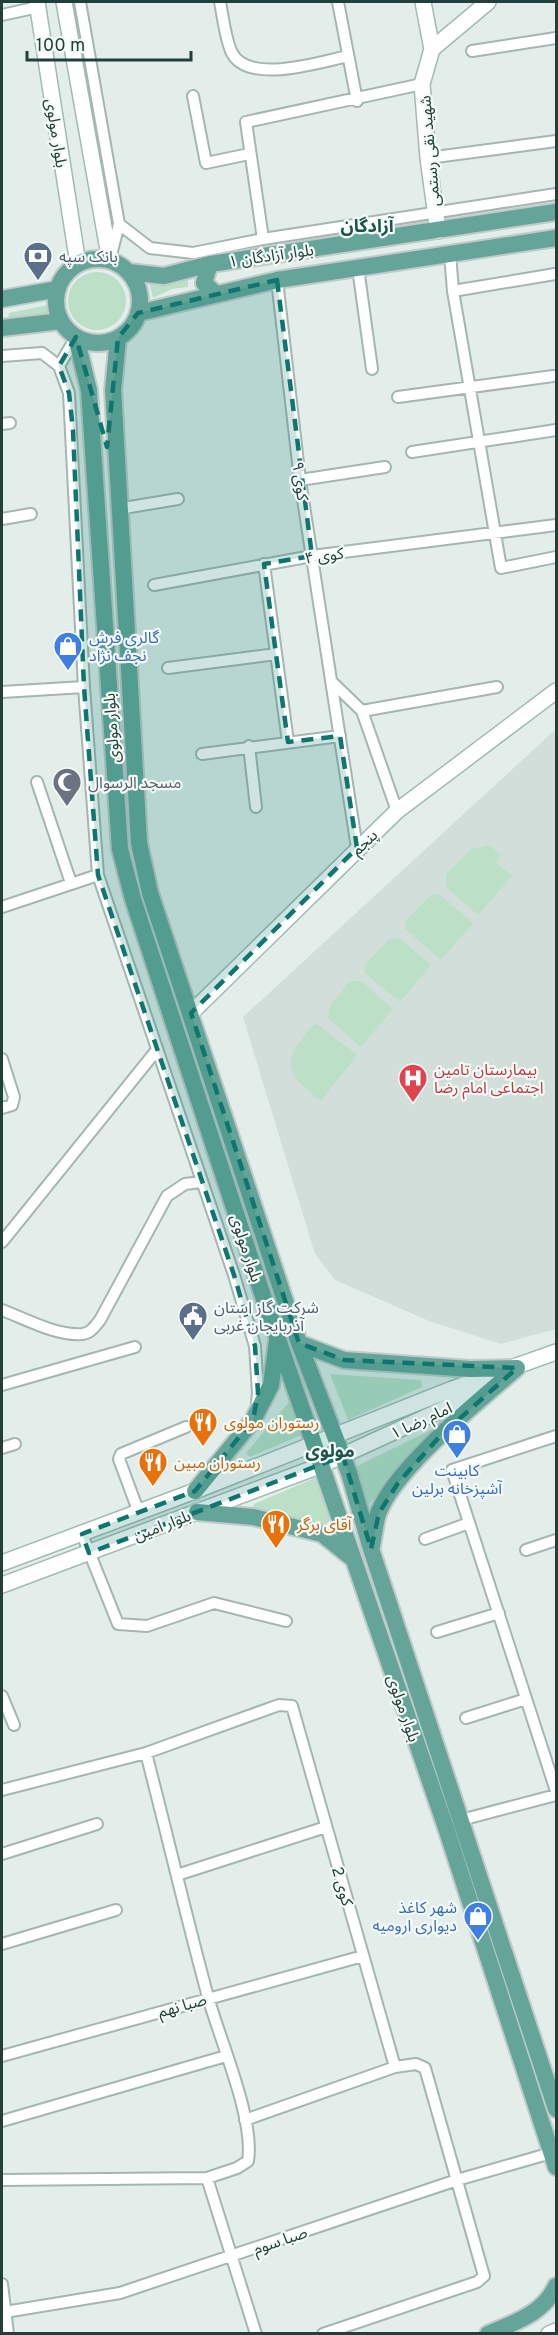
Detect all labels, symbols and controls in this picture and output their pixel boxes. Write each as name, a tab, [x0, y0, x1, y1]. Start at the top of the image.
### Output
scale bar	[27, 24, 190, 62]
text: 100 m	[36, 35, 85, 58]
street label: شهید نقی رستمی	[416, 94, 446, 207]
street label: بلوار مولوی	[40, 97, 70, 169]
district label: آزادگان	[340, 215, 395, 239]
bank icon: بانک سپه	[22, 240, 54, 282]
street label: بلوار آزادگان ۱	[227, 241, 315, 273]
place label: بانک سپه	[59, 248, 118, 268]
street label: کوی ۹	[286, 460, 312, 502]
street label: کوی ۴	[303, 544, 345, 570]
place label: گالری فرش نجف نژاد	[89, 629, 159, 667]
shop icon: گالری فرش نجف نژاد	[52, 630, 84, 672]
street label: بلوار مولوی	[101, 692, 125, 763]
mosque icon: مسجد الرسوال	[51, 766, 83, 808]
place label: مسجد الرسوال	[88, 774, 181, 794]
street label: پنجم	[348, 826, 384, 862]
place label: بیمارستان تامین اجتماعی امام رضا	[434, 1061, 544, 1100]
hospital icon: بیمارستان تامین اجتماعی امام رضا	[397, 1062, 429, 1104]
street label: بلوار مولوی	[225, 1212, 265, 1285]
place label: شرکت گاز استان آذربایجان غربی	[214, 1299, 319, 1337]
public building icon: شرکت گاز استان آذربایجان غربی	[177, 1300, 209, 1342]
street label: امام رضا ۱	[388, 1399, 456, 1446]
restaurant icon: رستوران مولوی	[187, 1406, 219, 1448]
place label: رستوران مولوی	[224, 1414, 319, 1434]
shop icon: کابینت آشپزخانه برلین	[441, 1418, 473, 1460]
district label: مولوی	[305, 1441, 355, 1464]
restaurant icon: رستوران مبین	[137, 1446, 169, 1488]
place label: رستوران مبین	[174, 1454, 261, 1474]
place label: کابینت آشپزخانه برلین	[412, 1462, 503, 1500]
street label: بلوار امین	[131, 1507, 194, 1547]
restaurant icon: آقاى برگر	[260, 1508, 292, 1550]
place label: آقاى برگر	[296, 1516, 353, 1536]
street label: بلوار مولوی	[381, 1672, 423, 1745]
street label: کوی 2	[326, 1865, 356, 1909]
place label: شهر کاغذ دیواری ارومیه	[372, 1899, 457, 1937]
shop icon: شهر کاغذ دیواری ارومیه	[462, 1900, 494, 1942]
street label: صبا نهم	[156, 1990, 210, 2024]
street label: صبا سوم	[251, 2223, 311, 2261]

